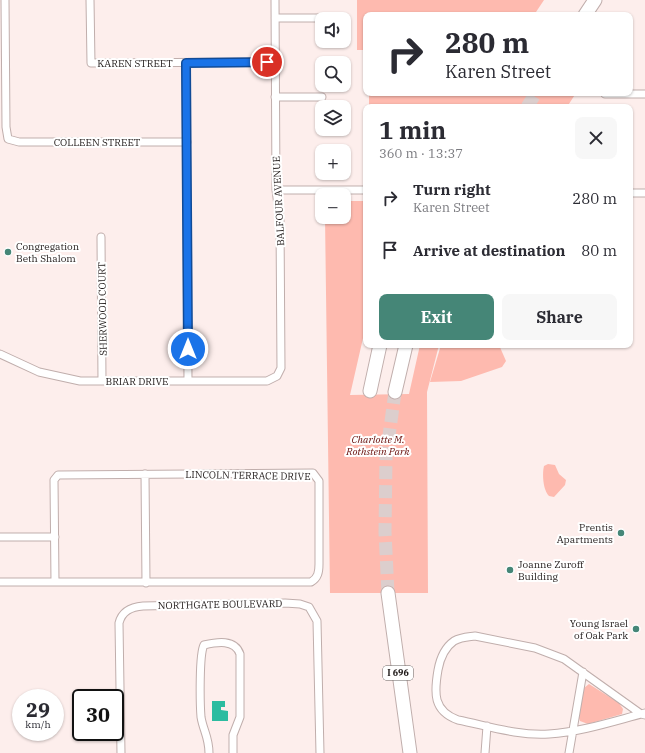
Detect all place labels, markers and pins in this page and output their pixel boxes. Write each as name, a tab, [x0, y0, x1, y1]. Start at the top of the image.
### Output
pin	[250, 45, 284, 79]
place label: Congregation Beth Shalom	[16, 240, 80, 265]
marker: Congregation Beth Shalom	[3, 247, 13, 257]
place label: Prentis Apartments	[557, 521, 613, 546]
marker: Prentis Apartments	[616, 528, 626, 538]
place label: Joanne Zuroff Building	[518, 558, 584, 583]
marker: Joanne Zuroff Building	[505, 565, 515, 575]
place label: Young Israel of Oak Park	[570, 617, 628, 642]
marker: Young Israel of Oak Park	[631, 624, 641, 634]

